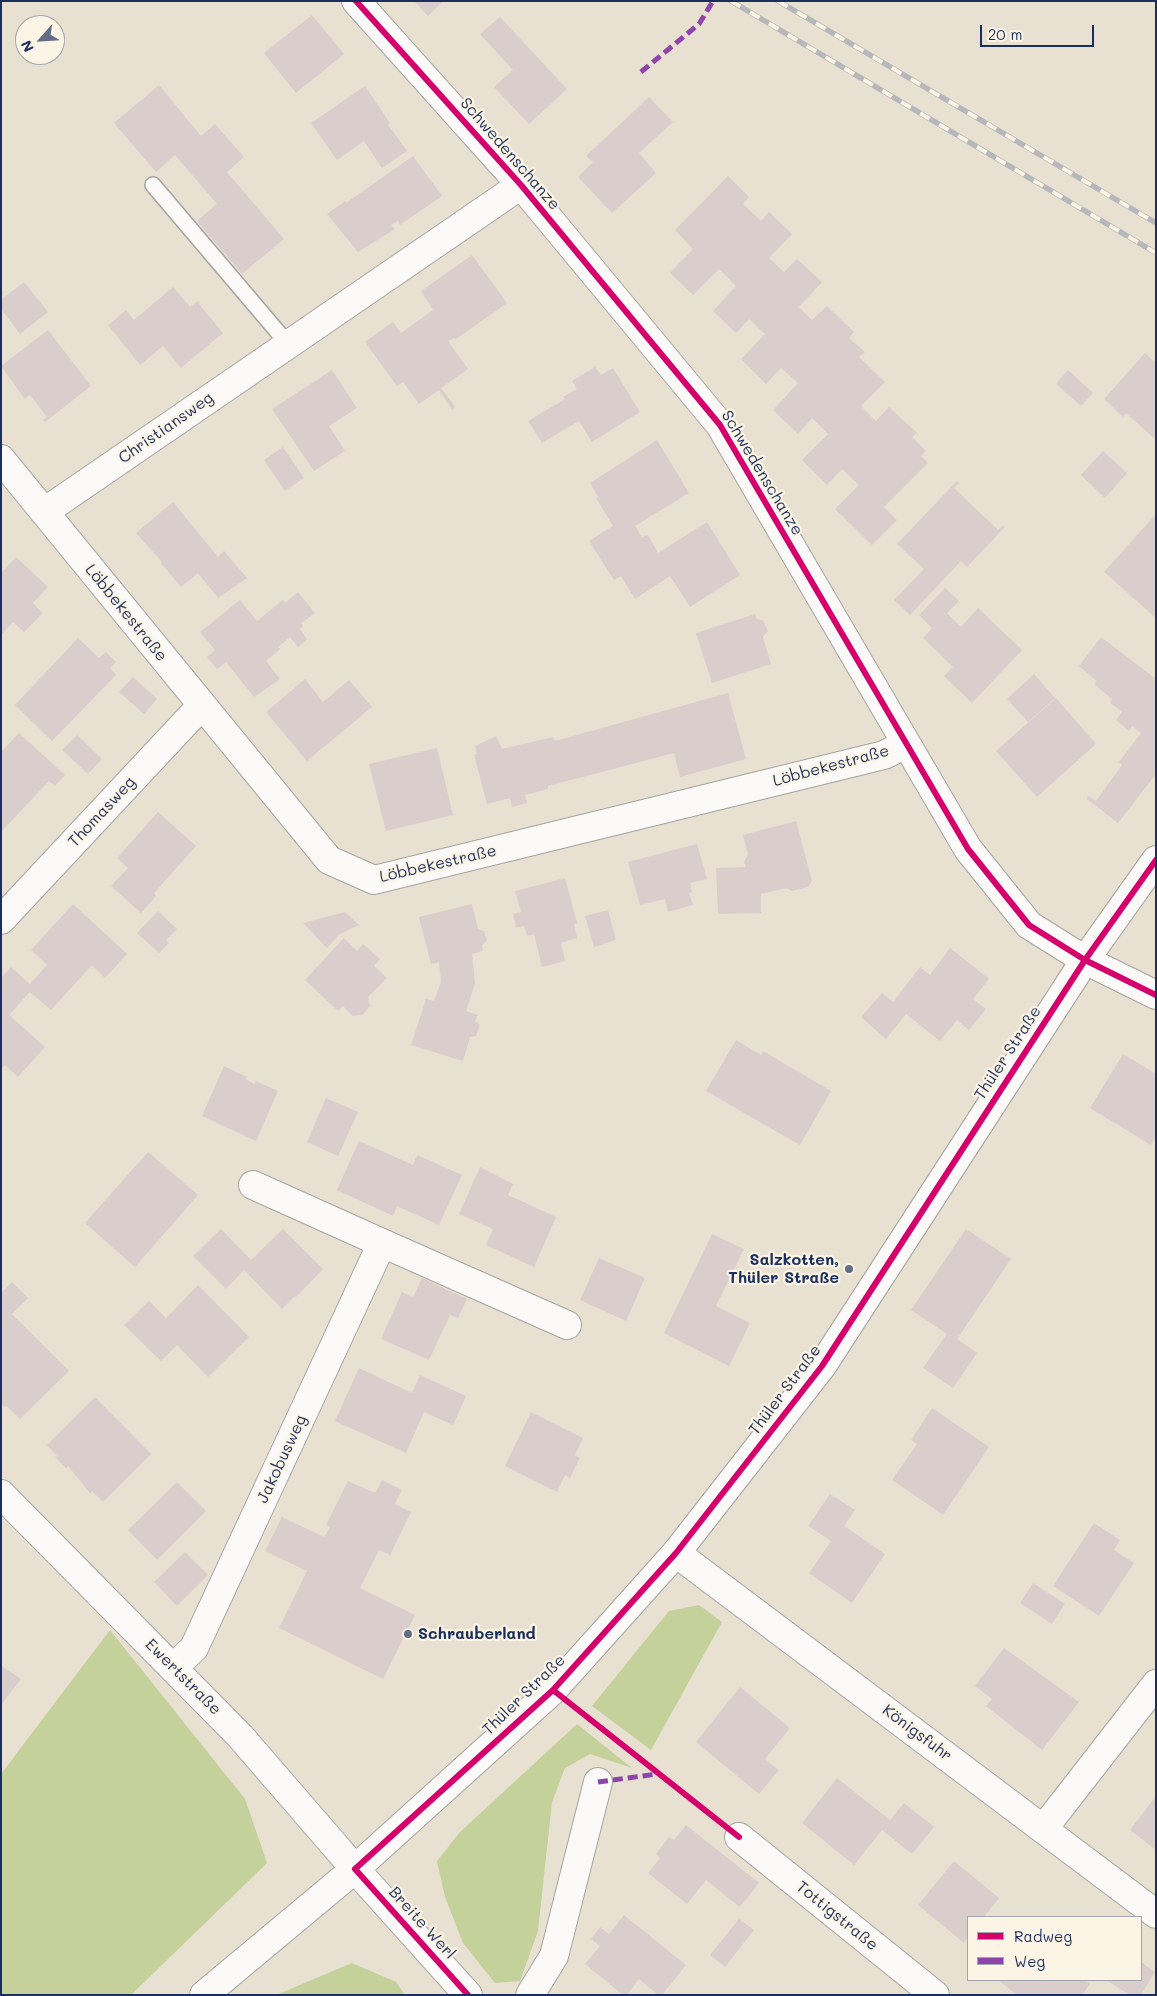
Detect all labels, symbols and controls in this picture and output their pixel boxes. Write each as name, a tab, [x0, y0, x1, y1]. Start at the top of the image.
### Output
north arrow	[15, 15, 65, 65]
scale bar	[982, 15, 1096, 47]
text: 20 m	[988, 24, 1022, 44]
text: N	[16, 37, 38, 55]
street label: Schwedenschanze	[456, 94, 564, 214]
street label: Christiansweg	[115, 388, 217, 468]
street label: Schwedenschanze	[717, 407, 807, 539]
street label: Löbbekestraße	[81, 561, 171, 665]
street label: Löbbekestraße	[771, 741, 891, 791]
street label: Thomasweg	[64, 773, 140, 851]
street label: Löbbekestraße	[378, 841, 498, 887]
street label: Thüler Straße	[971, 1003, 1045, 1103]
place label: Salzkotten, Thüler Straße	[728, 1250, 839, 1288]
marker: Salzkotten, Thüler Straße	[843, 1263, 855, 1275]
street label: Thüler Straße	[745, 1341, 825, 1439]
street label: Jakobusweg	[253, 1412, 311, 1506]
place label: Schrauberland	[418, 1624, 536, 1644]
marker: Schrauberland	[402, 1628, 414, 1640]
street label: Ewertstraße	[141, 1635, 225, 1719]
street label: Thüler Straße	[479, 1651, 569, 1739]
street label: Königsfuhr	[878, 1701, 956, 1765]
street label: Tottigstraße	[792, 1877, 882, 1955]
street label: Breite Werl	[384, 1883, 460, 1963]
legend	[967, 1916, 1142, 1981]
text: Radweg	[1014, 1926, 1072, 1946]
text: Weg	[1014, 1951, 1045, 1971]

